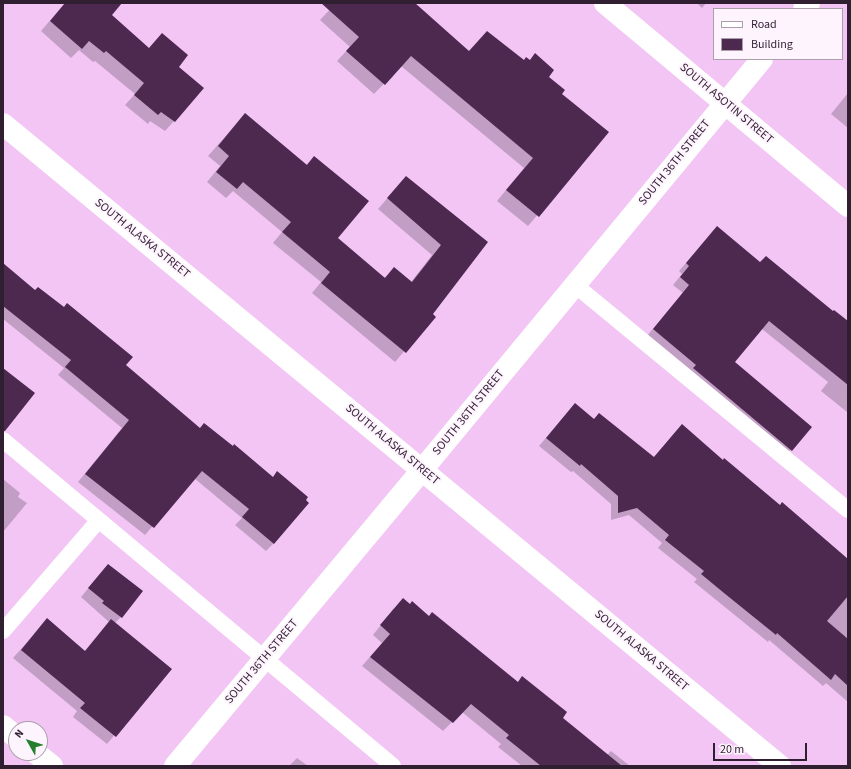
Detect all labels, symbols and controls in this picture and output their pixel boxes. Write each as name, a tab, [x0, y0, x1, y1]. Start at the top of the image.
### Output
legend	[713, 8, 843, 60]
text: Road	[751, 16, 777, 33]
text: Building	[751, 36, 793, 53]
street label: SOUTH ASOTIN STREET	[676, 61, 776, 147]
street label: SOUTH 36TH STREET	[636, 117, 714, 209]
street label: SOUTH ALASKA STREET	[91, 196, 193, 282]
street label: SOUTH 36TH STREET	[430, 367, 508, 459]
street label: SOUTH ALASKA STREET	[342, 401, 442, 489]
street label: SOUTH ALASKA STREET	[591, 607, 691, 695]
street label: SOUTH 36TH STREET	[222, 617, 302, 707]
north arrow	[8, 721, 48, 761]
text: N	[11, 726, 27, 741]
scale bar	[715, 735, 809, 761]
text: 20 m	[720, 741, 744, 758]

